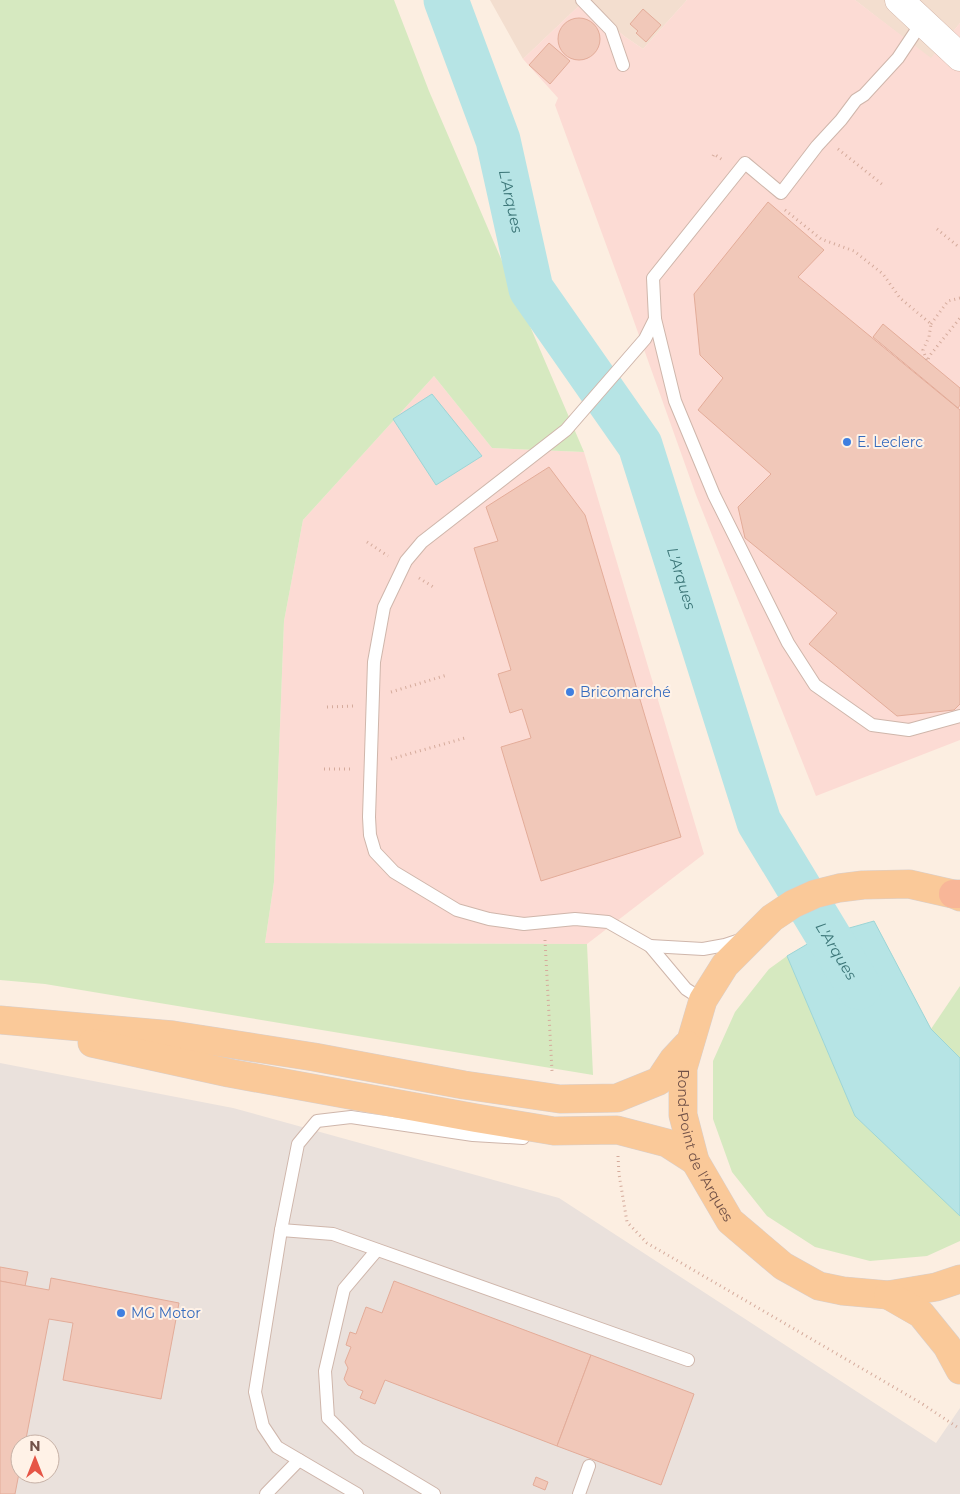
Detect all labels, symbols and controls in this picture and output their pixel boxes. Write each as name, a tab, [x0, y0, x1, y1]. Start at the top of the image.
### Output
water label: L'Arques	[495, 168, 528, 235]
place label: E. Leclerc	[857, 433, 923, 451]
marker: E. Leclerc	[841, 436, 853, 448]
water label: L'Arques	[663, 545, 701, 612]
place label: Bricomarché	[580, 683, 671, 701]
marker: Bricomarché	[564, 686, 576, 698]
water label: L'Arques	[812, 918, 862, 984]
street label: Rond-Point de l'Arques	[674, 1069, 737, 1225]
place label: MG Motor	[131, 1304, 201, 1322]
marker: MG Motor	[115, 1307, 127, 1319]
north arrow	[10, 1434, 60, 1484]
text: N	[29, 1437, 41, 1455]

